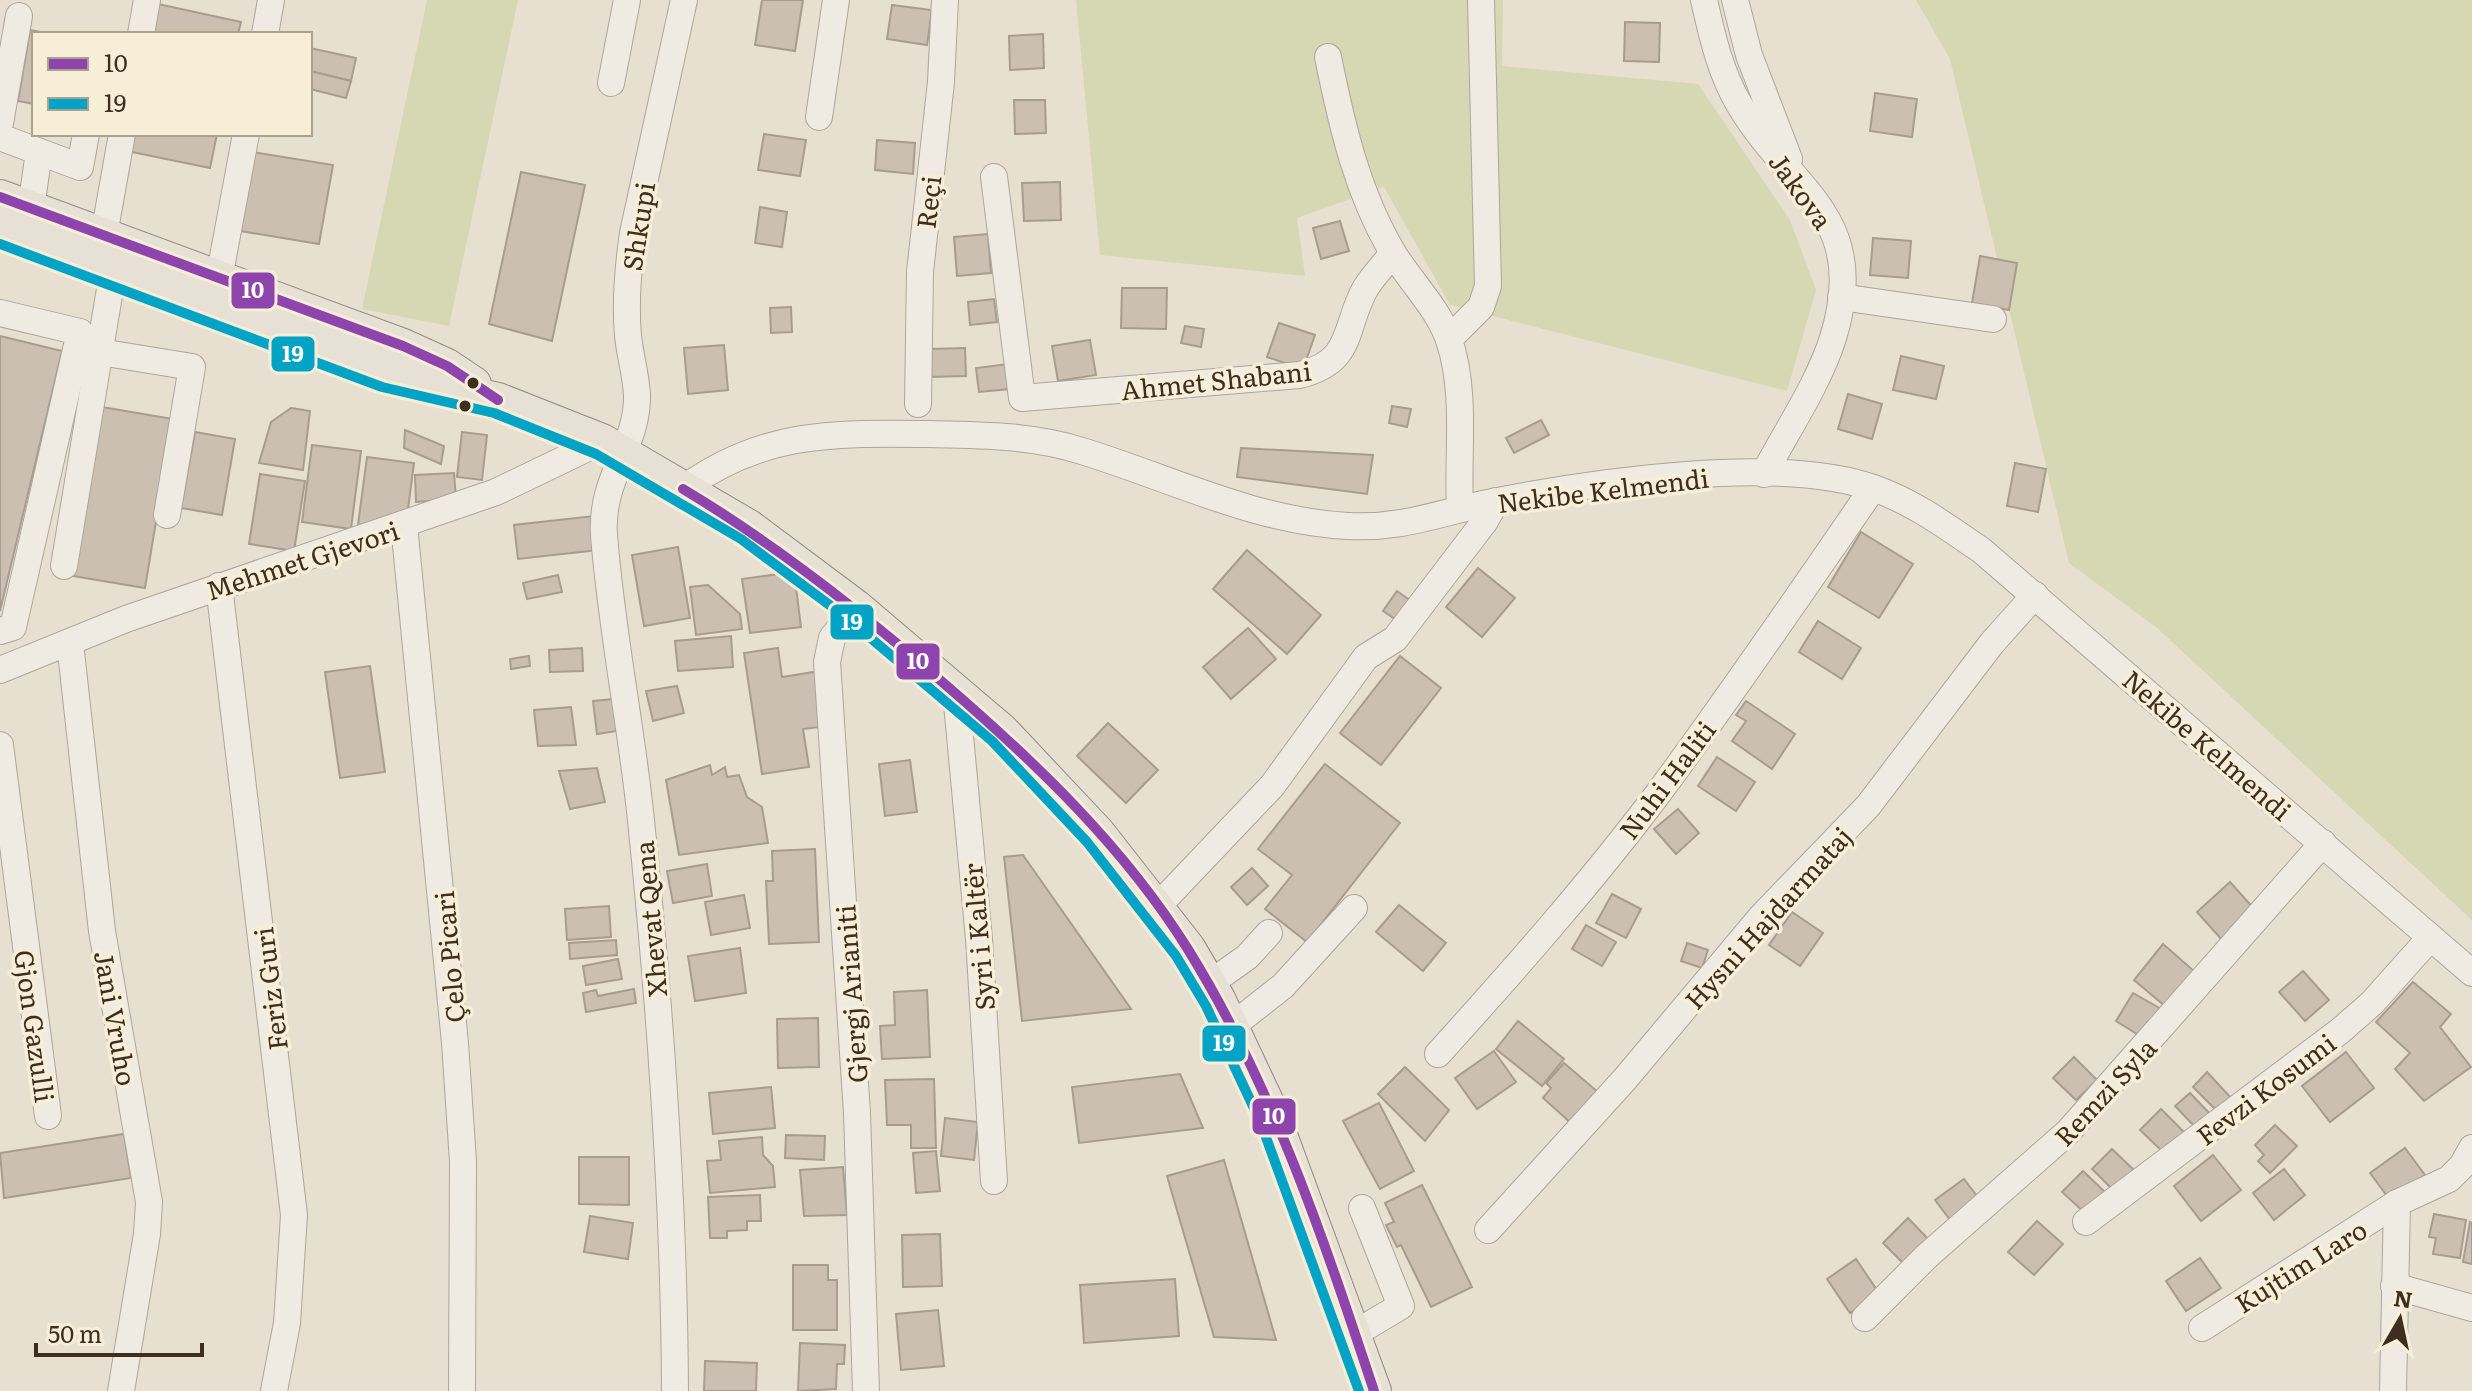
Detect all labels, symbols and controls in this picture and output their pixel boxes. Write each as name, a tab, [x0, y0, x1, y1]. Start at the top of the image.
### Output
legend	[32, 32, 312, 136]
text: 10	[104, 44, 128, 79]
text: 19	[104, 84, 126, 119]
street label: Jakova	[1761, 143, 1843, 237]
street label: Reçi	[904, 173, 950, 231]
street label: Shkupi	[611, 178, 663, 273]
line badge: 10	[230, 271, 276, 310]
text: 10	[242, 272, 264, 305]
line badge: 19	[270, 335, 316, 373]
text: 19	[282, 336, 304, 369]
street label: Ahmet Shabani	[1119, 350, 1314, 408]
unlabelled marker	[465, 375, 481, 391]
unlabelled marker	[457, 398, 473, 414]
street label: Nekibe Kelmendi	[1495, 457, 1711, 521]
street label: Mehmet Gjevori	[200, 509, 404, 609]
line badge: 19	[829, 603, 875, 641]
text: 19	[841, 604, 863, 637]
line badge: 10	[895, 642, 941, 681]
text: 10	[907, 643, 929, 676]
street label: Nekibe Kelmendi	[2115, 660, 2301, 829]
street label: Nuhi Haliti	[1608, 711, 1724, 847]
street label: Hysni Hajdarmataj	[1674, 817, 1860, 1017]
street label: Xhevat Qena	[623, 839, 675, 999]
street label: Syri i Kaltër	[951, 861, 1003, 1012]
street label: Çelo Picari	[423, 889, 473, 1025]
street label: Gjergj Arianiti	[824, 903, 876, 1084]
street label: Feriz Guri	[242, 925, 296, 1053]
street label: Gjon Gazulli	[6, 947, 66, 1105]
street label: Jani Vruho	[86, 947, 148, 1089]
street label: Fevzi Kosumi	[2187, 1022, 2343, 1153]
line badge: 19	[1201, 1024, 1247, 1063]
text: 19	[1213, 1025, 1235, 1058]
street label: Remzi Syla	[2044, 1028, 2164, 1154]
line badge: 10	[1251, 1097, 1297, 1136]
text: 10	[1263, 1098, 1285, 1131]
street label: Kujtim Laro	[2226, 1209, 2374, 1321]
north arrow	[2360, 1279, 2440, 1359]
text: N	[2392, 1280, 2415, 1316]
scale bar	[36, 1307, 202, 1357]
text: 50 m	[48, 1315, 102, 1350]

